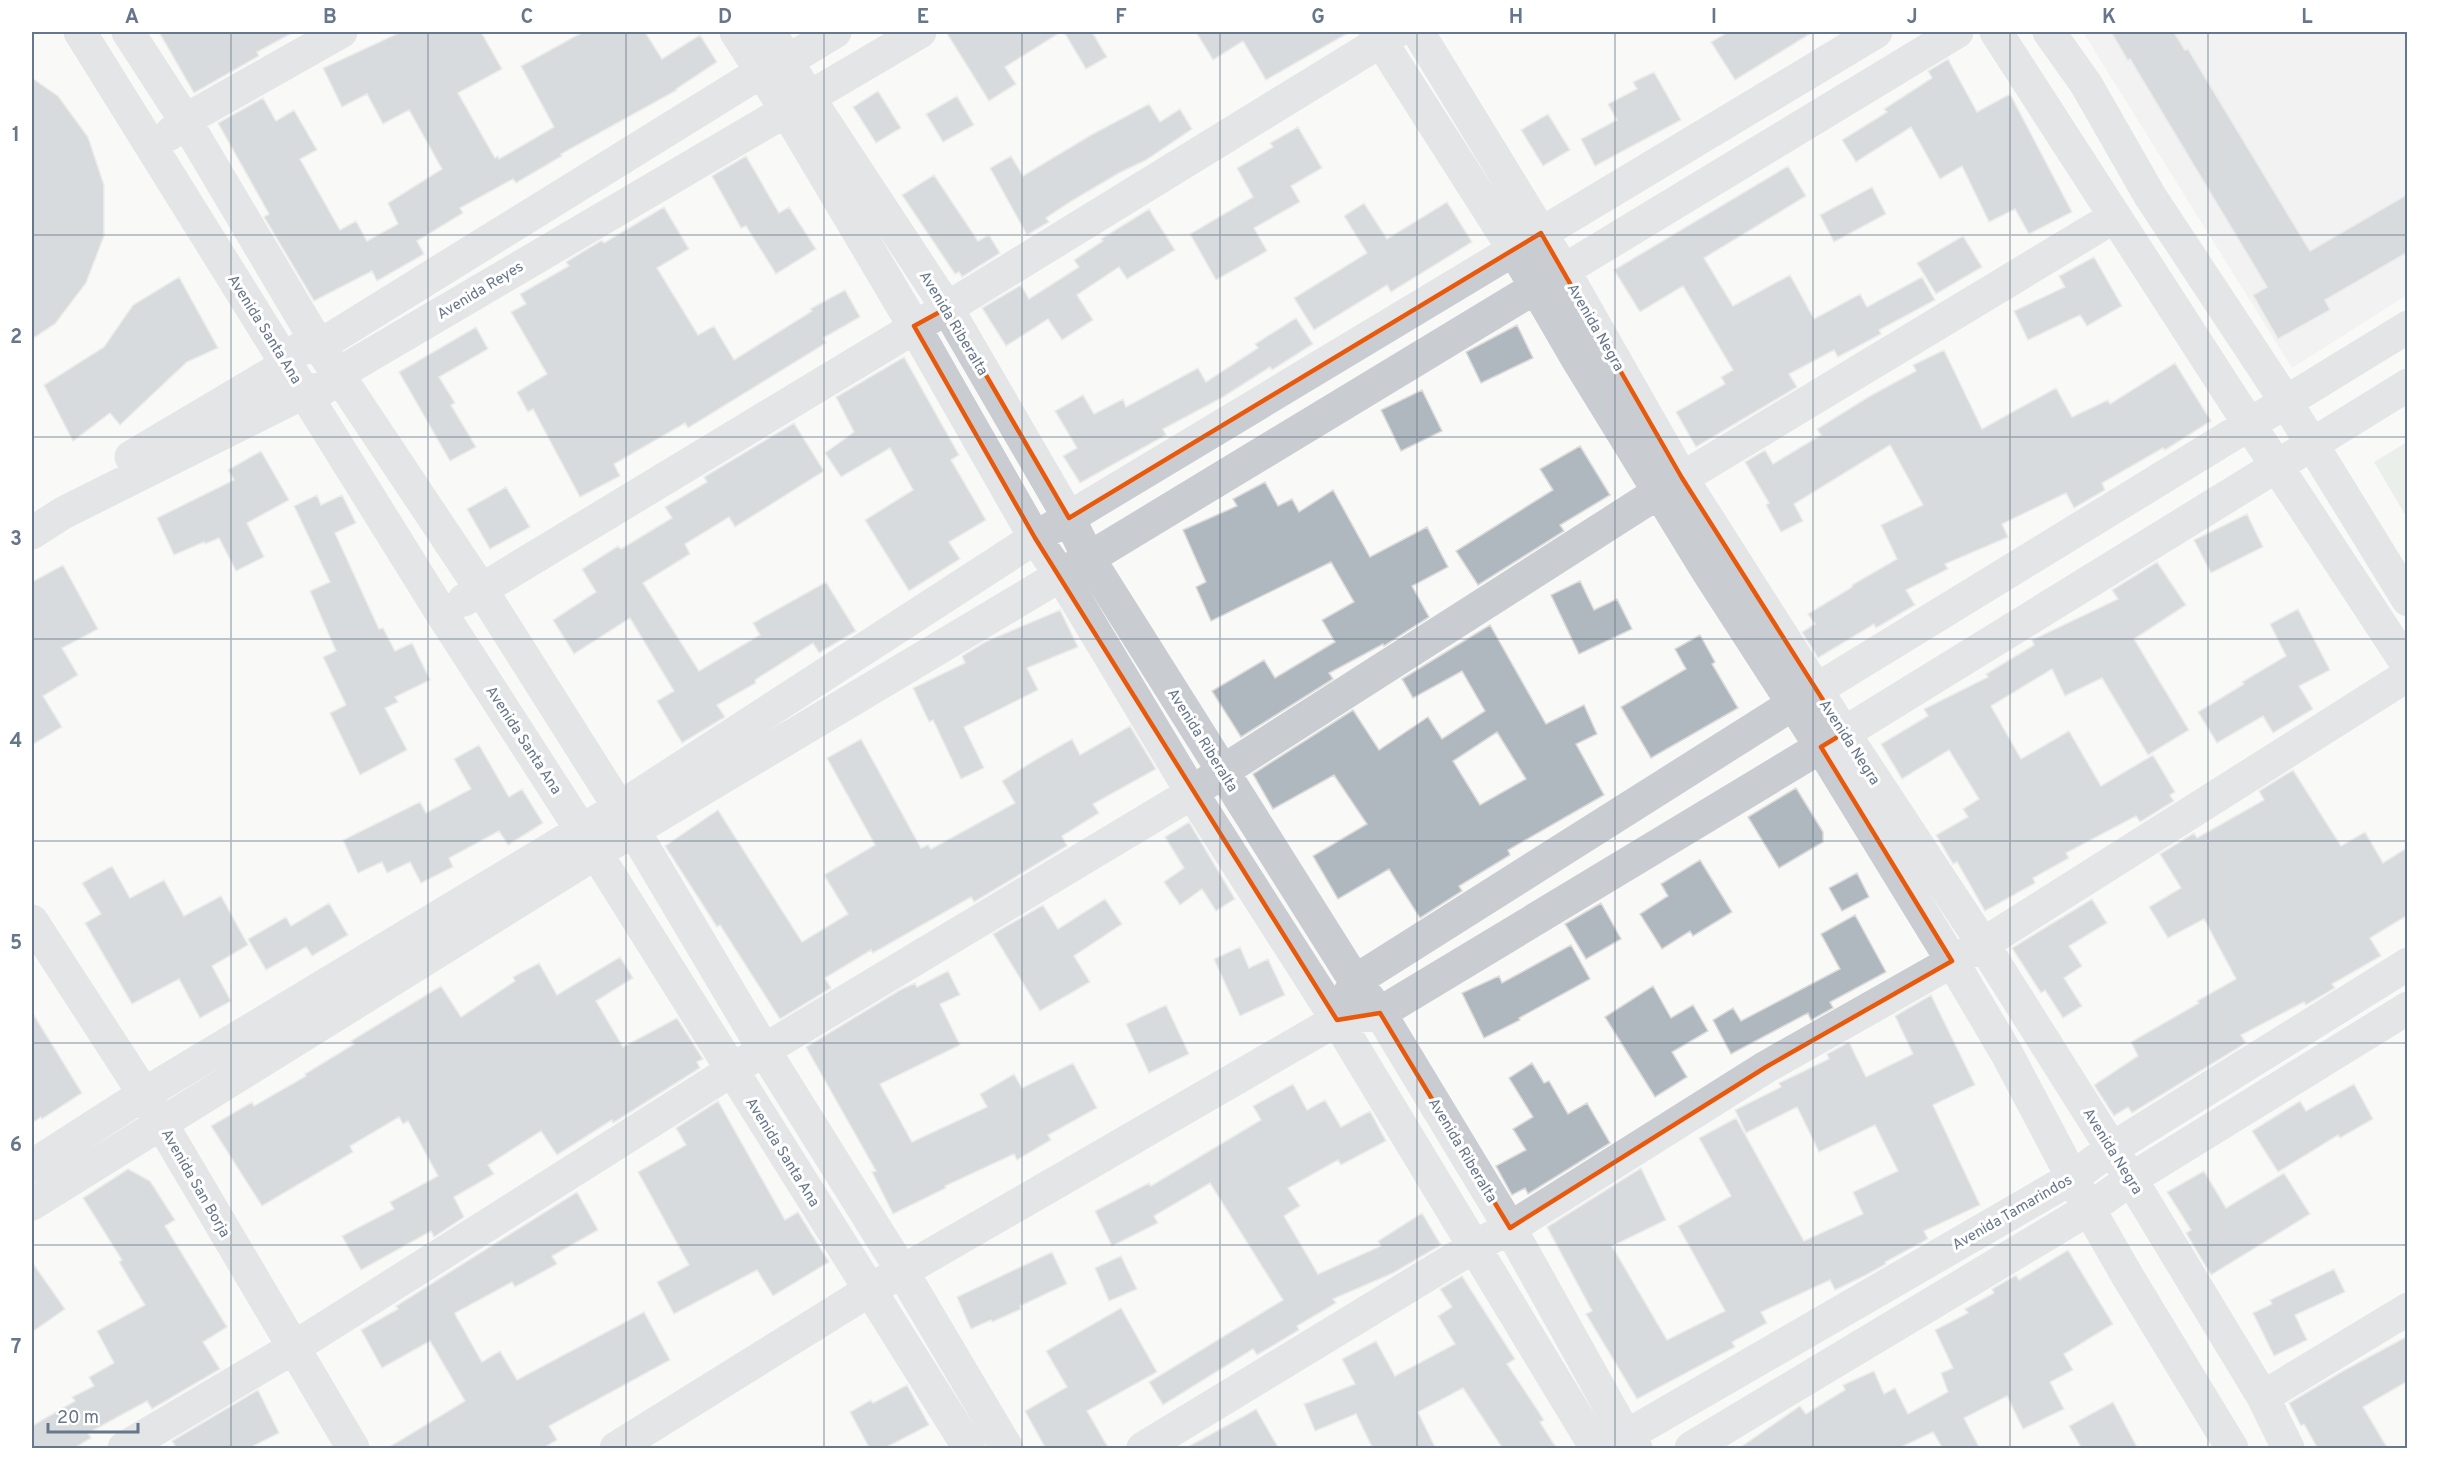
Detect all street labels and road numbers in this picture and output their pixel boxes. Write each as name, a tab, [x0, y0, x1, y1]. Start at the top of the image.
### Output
street label: Avenida Reyes	[434, 258, 527, 325]
street label: Avenida Riberalta	[914, 268, 991, 380]
street label: Avenida Santa Ana	[222, 272, 305, 388]
street label: Avenida Negra	[1562, 280, 1628, 375]
street label: Avenida Santa Ana	[481, 683, 565, 799]
street label: Avenida Riberalta	[1162, 685, 1241, 796]
street label: Avenida Negra	[1814, 696, 1883, 789]
street label: Avenida Santa Ana	[740, 1095, 823, 1211]
street label: Avenida Riberalta	[1423, 1095, 1500, 1207]
street label: Avenida Negra	[2078, 1105, 2146, 1199]
street label: Avenida San Borja	[156, 1126, 233, 1241]
street label: Avenida Tamarindos	[1949, 1171, 2076, 1255]

